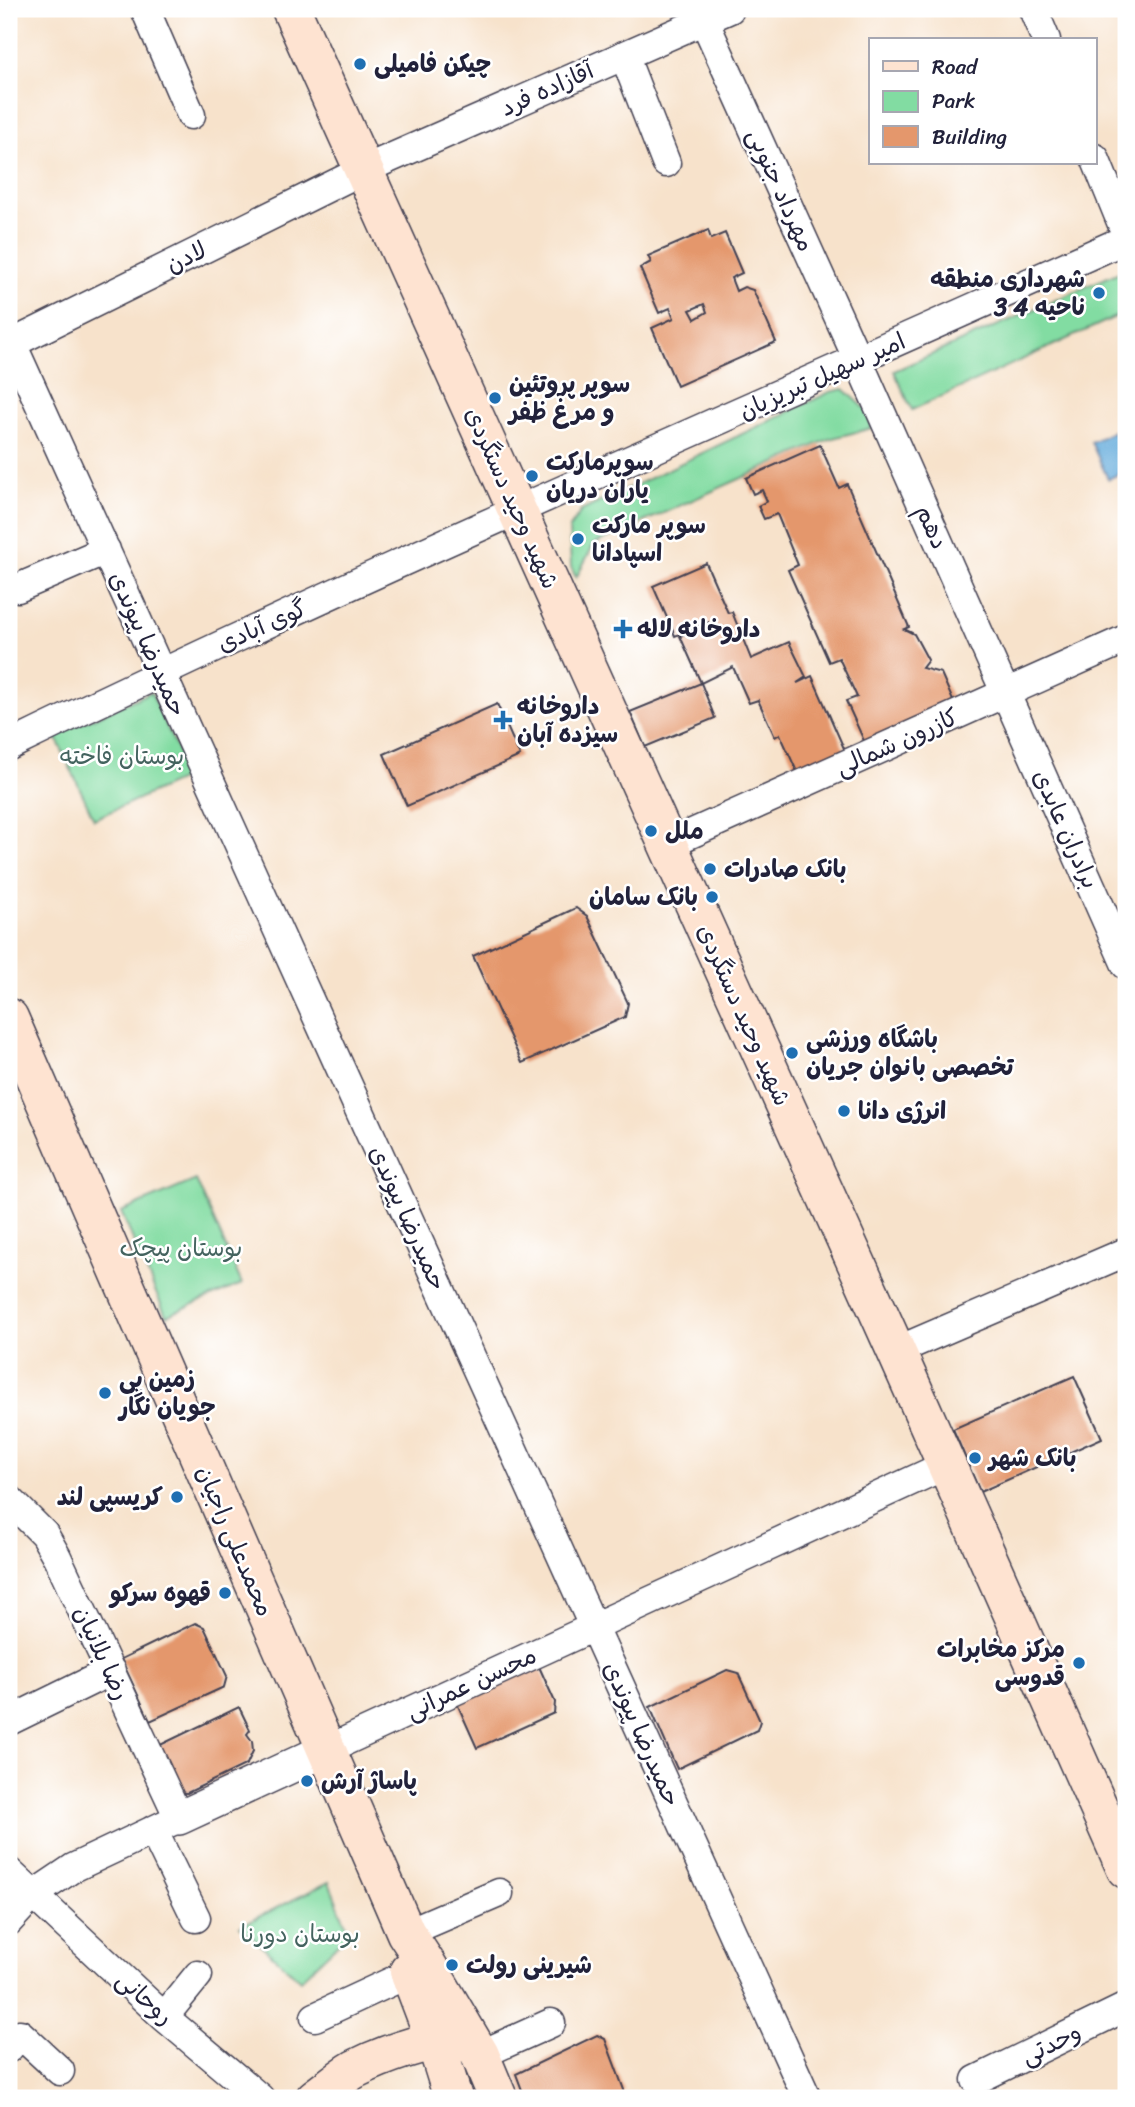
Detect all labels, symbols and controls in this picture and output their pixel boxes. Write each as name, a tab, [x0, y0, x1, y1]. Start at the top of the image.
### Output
legend	[869, 38, 1096, 164]
place label: چیکن فامیلی	[374, 43, 491, 85]
text: Road	[932, 48, 979, 86]
street label: آقازاده فرد	[493, 49, 602, 128]
marker: چیکن فامیلی	[352, 56, 368, 72]
text: Park	[932, 82, 975, 120]
text: Building	[932, 118, 1008, 156]
street label: مهرداد جنوبی	[735, 121, 827, 259]
street label: لادن	[158, 229, 214, 285]
place label: شهرداری منطقه 3 ناحیه 4	[930, 258, 1085, 328]
marker: شهرداری منطقه 3 ناحیه 4	[1091, 285, 1107, 301]
street label: امیر سهیل تبریزیان	[732, 320, 912, 432]
place label: سوپر پروتئین و مرغ ظفر	[507, 363, 630, 433]
marker: سوپر پروتئین و مرغ ظفر	[487, 390, 503, 406]
street label: شهید وحید دستگردی	[453, 400, 571, 596]
place label: سوپرمارکت یاران دریان	[546, 441, 654, 511]
marker: سوپرمارکت یاران دریان	[524, 468, 540, 484]
street label: دهم	[904, 498, 960, 556]
place label: سوپر مارکت اسپادانا	[592, 504, 706, 574]
marker: سوپر مارکت اسپادانا	[570, 531, 586, 547]
street label: حمیدرضا پیوندی	[97, 565, 199, 723]
street label: گوی آبادی	[210, 588, 314, 664]
place label: داروخانه لاله	[637, 608, 761, 650]
marker: داروخانه لاله	[615, 621, 631, 637]
place label: داروخانه سیزده آبان	[517, 685, 618, 755]
street label: کازرون شمالی	[829, 696, 965, 788]
marker: داروخانه سیزده آبان	[495, 712, 511, 728]
park label: بوستان فاخته	[60, 735, 184, 777]
street label: برادران عابدی	[1021, 762, 1111, 896]
place label: ملل	[665, 810, 704, 852]
marker: ملل	[643, 823, 659, 839]
place label: بانک صادرات	[724, 848, 846, 890]
marker: بانک صادرات	[702, 861, 718, 877]
place label: بانک سامان	[589, 876, 698, 918]
marker: بانک سامان	[704, 889, 720, 905]
street label: شهید وحید دستگردی	[685, 917, 803, 1113]
place label: باشگاه ورزشی تخصصی بانوان جریان	[806, 1018, 1015, 1088]
marker: باشگاه ورزشی تخصصی بانوان جریان	[784, 1045, 800, 1061]
place label: انرژی دانا	[858, 1090, 946, 1132]
marker: انرژی دانا	[836, 1103, 852, 1119]
street label: حمیدرضا پیوندی	[357, 1139, 459, 1297]
park label: بوستان پیچک	[120, 1227, 242, 1269]
place label: زمین پی جویان نگار	[117, 1358, 216, 1428]
marker: زمین پی جویان نگار	[97, 1385, 113, 1401]
place label: بانک شهر	[987, 1437, 1076, 1479]
marker: بانک شهر	[967, 1450, 983, 1466]
street label: محمدعلی راجیان	[184, 1459, 286, 1623]
place label: کریسپی لند	[57, 1476, 163, 1518]
marker: کریسپی لند	[169, 1489, 185, 1505]
place label: قهوه سرکو	[108, 1572, 211, 1614]
marker: قهوه سرکو	[217, 1585, 233, 1601]
street label: رضا بلانیان	[62, 1599, 142, 1707]
place label: مرکز مخابرات قدوسی	[937, 1628, 1065, 1698]
street label: محسن عمرانی	[398, 1634, 544, 1732]
street label: حمیدرضا پیوندی	[591, 1655, 693, 1813]
marker: مرکز مخابرات قدوسی	[1071, 1655, 1087, 1671]
place label: پاساژ آرش	[321, 1760, 417, 1802]
marker: پاساژ آرش	[299, 1773, 315, 1789]
park label: بوستان دورنا	[240, 1913, 360, 1955]
place label: شیرینی رولت	[466, 1944, 592, 1986]
marker: شیرینی رولت	[444, 1957, 460, 1973]
street label: روحانی	[106, 1960, 184, 2036]
street label: وحدتی	[1013, 2011, 1089, 2077]

